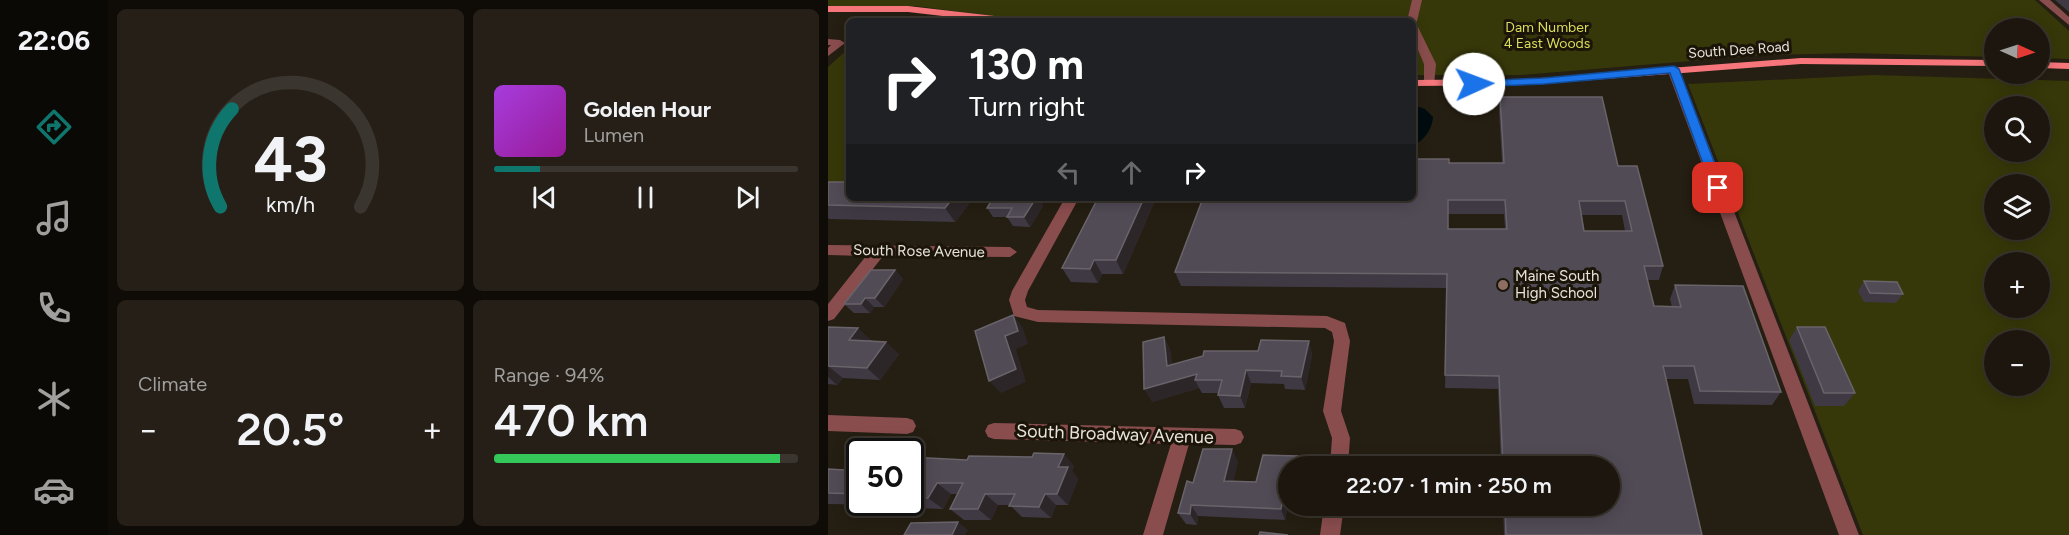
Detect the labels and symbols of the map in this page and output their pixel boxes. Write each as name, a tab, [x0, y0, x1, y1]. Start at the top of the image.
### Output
north arrow	[1984, 18, 2050, 84]
park label: Dam Number 4 East Woods	[1504, 19, 1590, 52]
street label: South Dee Road	[1688, 38, 1790, 62]
position arrow	[1442, 52, 1506, 116]
pin	[1692, 162, 1743, 213]
street label: South Rose Avenue	[853, 241, 985, 261]
place label: Maine South High School	[1515, 267, 1599, 302]
marker: Maine South High School	[1496, 278, 1510, 292]
street label: South Broadway Avenue	[1016, 420, 1214, 448]
speed limit sign: 50	[846, 438, 924, 516]

